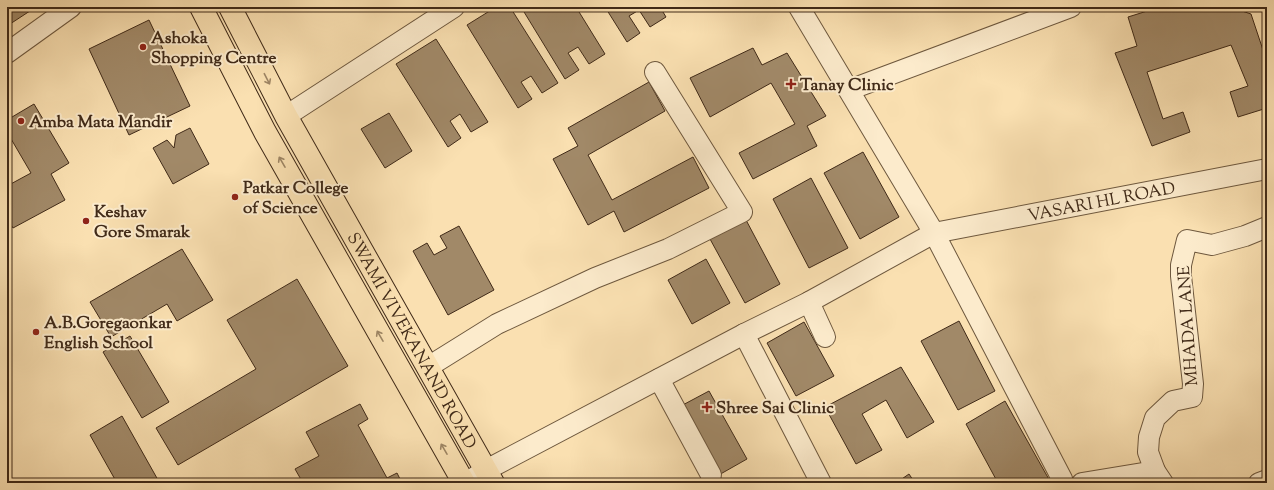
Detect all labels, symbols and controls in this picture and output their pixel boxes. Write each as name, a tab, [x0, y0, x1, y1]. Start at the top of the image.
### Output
place label: Ashoka Shopping Centre	[151, 27, 277, 71]
marker: Ashoka Shopping Centre	[138, 42, 148, 52]
one-way arrow	[264, 73, 271, 85]
place label: Tanay Clinic	[800, 74, 894, 98]
marker: Tanay Clinic	[785, 78, 797, 90]
place label: Amba Mata Mandir	[29, 111, 173, 135]
marker: Amba Mata Mandir	[16, 116, 26, 126]
one-way arrow	[277, 156, 285, 168]
place label: Patkar College of Science	[243, 177, 349, 221]
street label: VASARI HL ROAD	[1026, 177, 1177, 229]
marker: Patkar College of Science	[230, 192, 240, 202]
place label: Keshav Gore Smarak	[94, 201, 191, 245]
marker: Keshav Gore Smarak	[81, 216, 91, 226]
street label: SWAMI VIVEKANAND ROAD	[340, 229, 481, 454]
street label: MHADA LANE	[1173, 265, 1205, 387]
place label: A.B.Goregaonkar English School	[44, 312, 173, 356]
marker: A.B.Goregaonkar English School	[31, 327, 41, 337]
one-way arrow	[376, 330, 384, 342]
place label: Shree Sai Clinic	[716, 397, 834, 421]
marker: Shree Sai Clinic	[701, 401, 713, 413]
one-way arrow	[440, 443, 448, 455]

